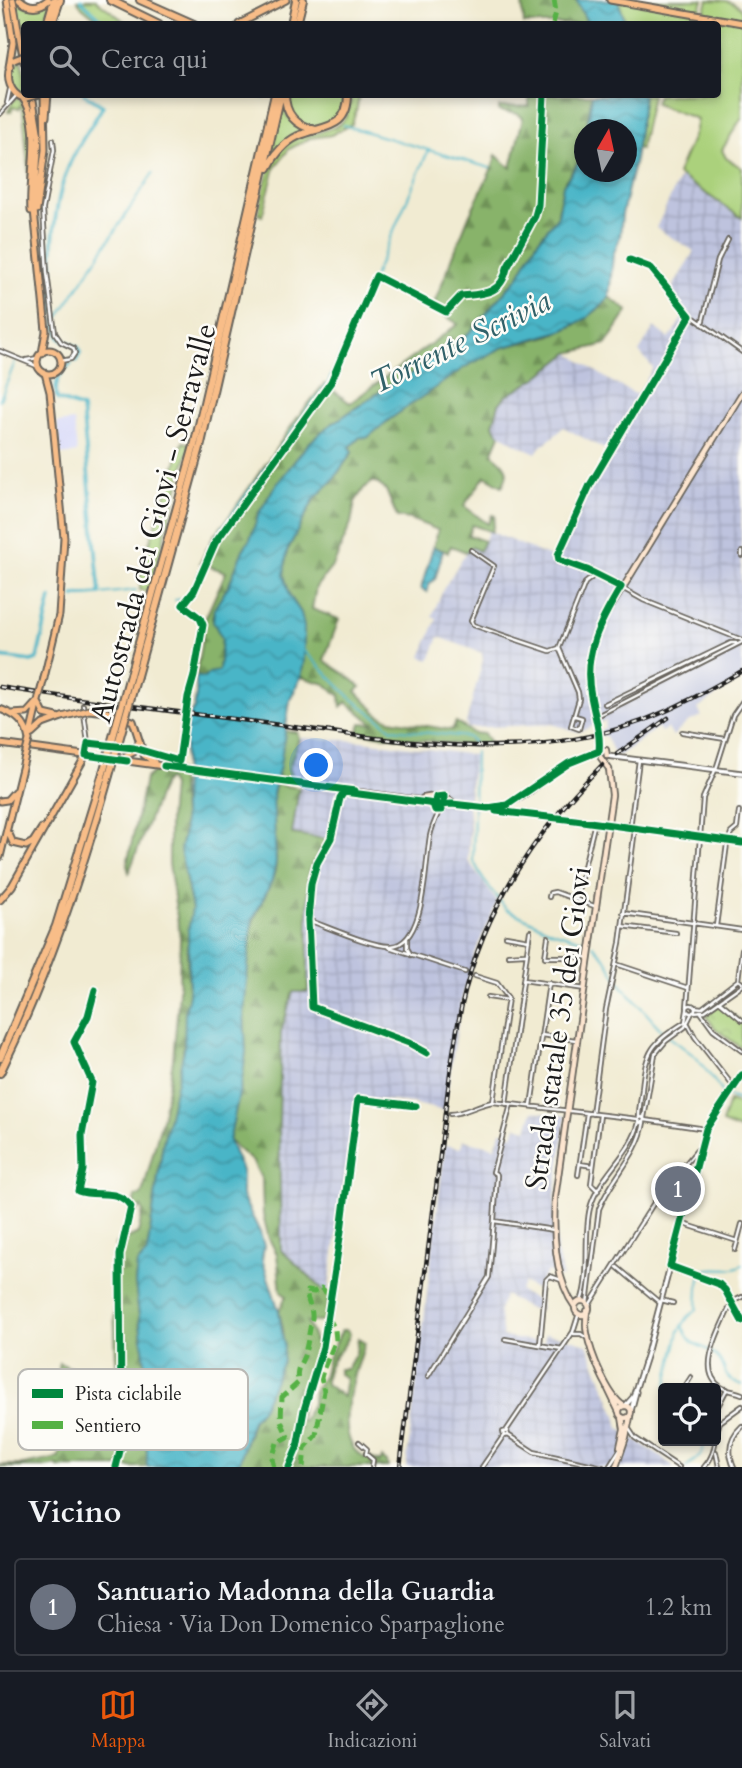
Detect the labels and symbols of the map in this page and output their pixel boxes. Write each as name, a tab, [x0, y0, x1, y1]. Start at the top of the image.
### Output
north arrow	[574, 119, 637, 182]
water label: Torrente Scrivia	[363, 279, 558, 405]
street label: Autostrada dei Giovi - Serravalle	[80, 319, 227, 727]
your location	[299, 748, 333, 782]
street label: Strada statale 35 dei Giovi	[515, 864, 602, 1193]
pin: 1	[655, 1163, 701, 1215]
legend	[18, 1369, 248, 1450]
text: Pista ciclabile	[75, 1381, 182, 1407]
text: Sentiero	[75, 1413, 141, 1439]

